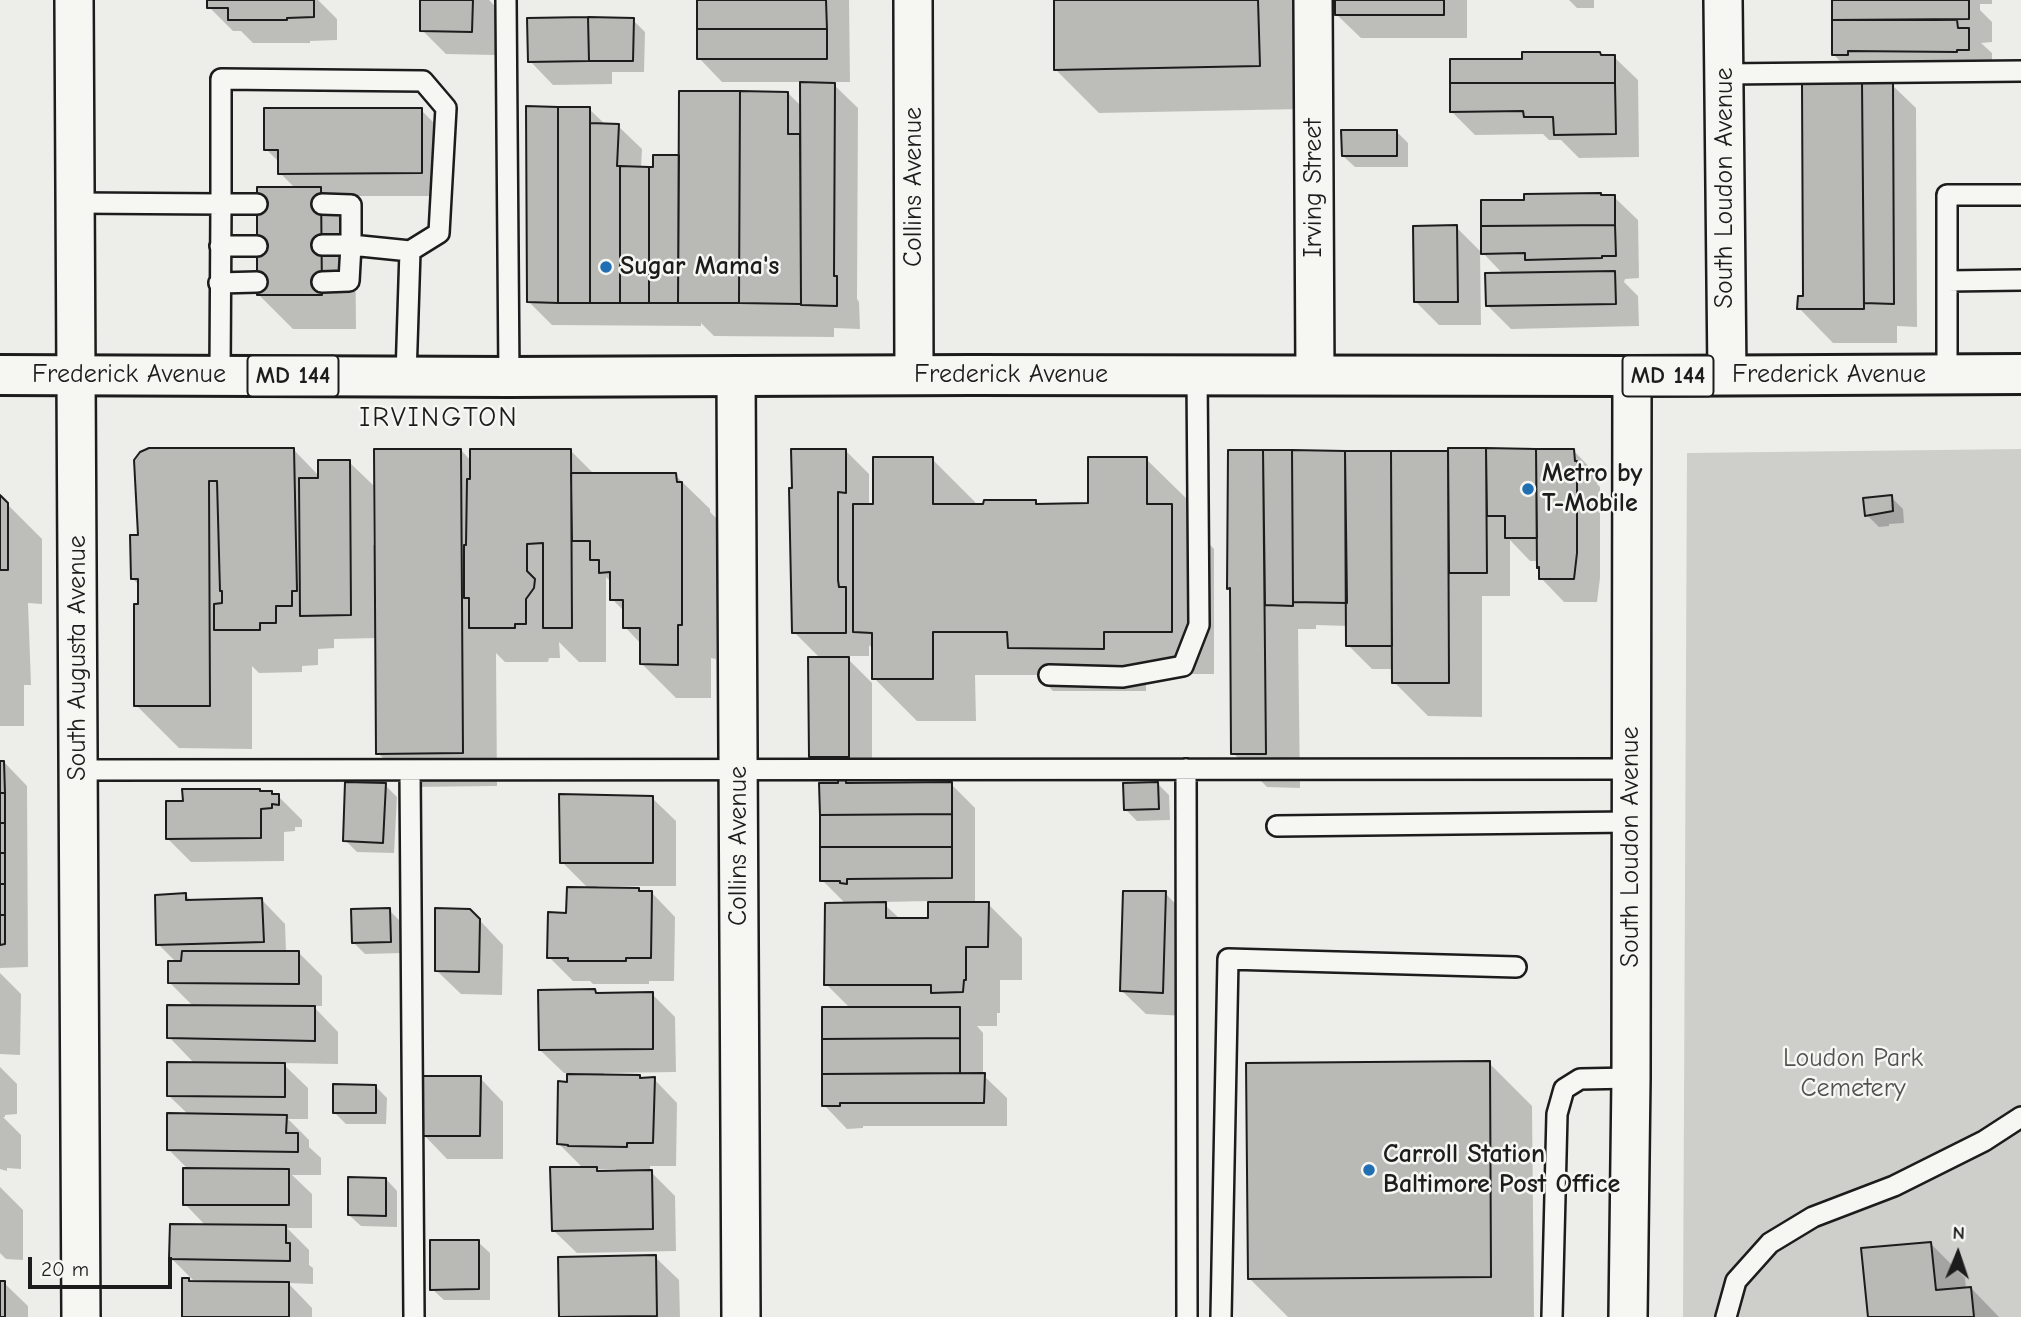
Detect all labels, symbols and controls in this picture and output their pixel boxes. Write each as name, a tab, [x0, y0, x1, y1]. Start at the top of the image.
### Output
street label: South Loudon Avenue	[1709, 68, 1741, 308]
street label: Collins Avenue	[898, 107, 930, 267]
street label: Irving Street	[1298, 118, 1330, 258]
place label: Sugar Mama's	[620, 251, 779, 283]
marker: Sugar Mama's	[598, 259, 614, 275]
road number: MD 144	[247, 356, 338, 396]
road number: MD 144	[1622, 356, 1714, 396]
street label: Frederick Avenue	[32, 359, 226, 391]
street label: Frederick Avenue	[914, 359, 1108, 391]
street label: Frederick Avenue	[1732, 359, 1926, 391]
district label: IRVINGTON	[360, 401, 518, 435]
place label: Metro by T-Mobile	[1542, 458, 1642, 520]
marker: Metro by T-Mobile	[1520, 481, 1536, 497]
street label: South Augusta Avenue	[62, 535, 94, 781]
street label: South Loudon Avenue	[1615, 727, 1647, 967]
street label: Collins Avenue	[723, 766, 755, 926]
park label: Loudon Park Cemetery	[1783, 1043, 1923, 1104]
place label: Carroll Station Baltimore Post Office	[1383, 1139, 1620, 1200]
marker: Carroll Station Baltimore Post Office	[1361, 1162, 1377, 1178]
north arrow	[1923, 1219, 1993, 1289]
text: N	[1952, 1222, 1965, 1244]
scale bar	[32, 1244, 175, 1288]
text: 20 m	[41, 1257, 89, 1281]

